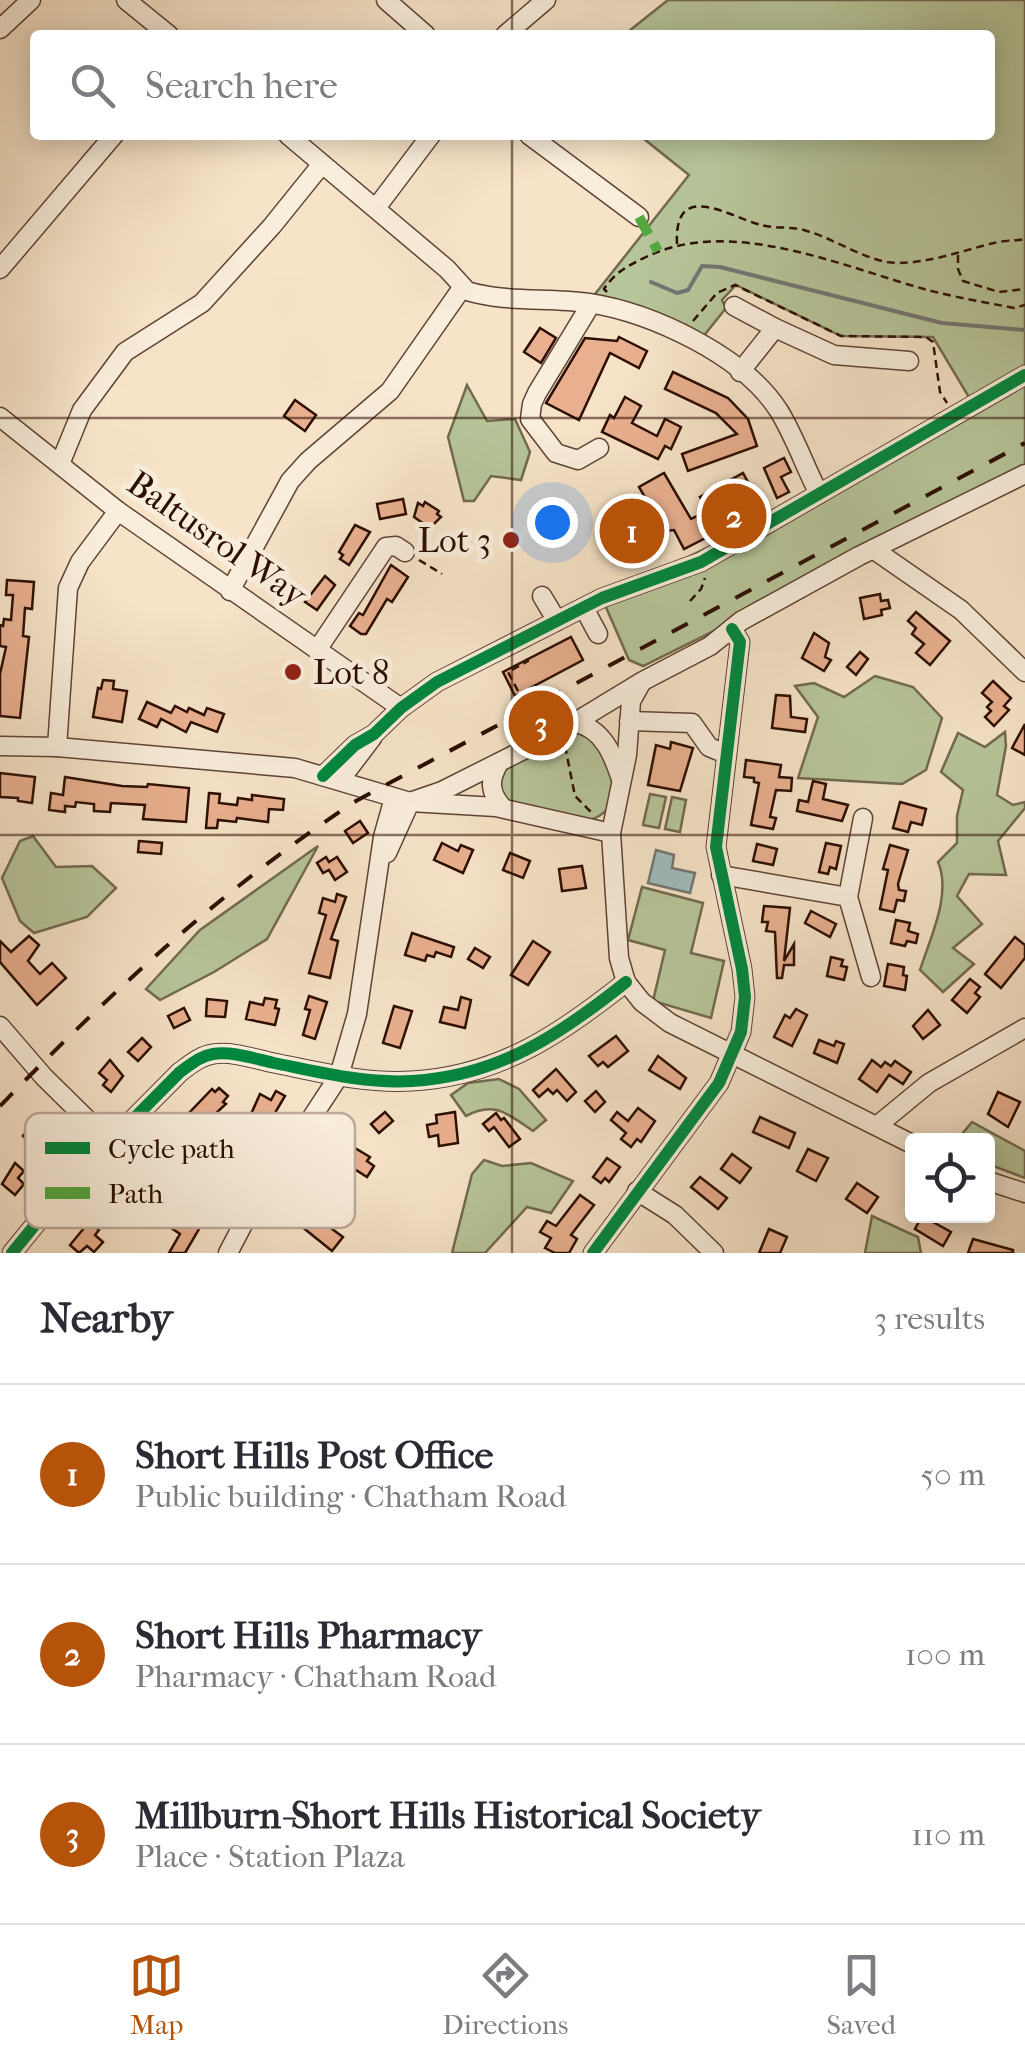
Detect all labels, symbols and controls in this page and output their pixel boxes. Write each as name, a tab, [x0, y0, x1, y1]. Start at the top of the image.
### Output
search box	[30, 30, 995, 140]
icon: search	[65, 58, 120, 113]
text: Search here	[145, 63, 338, 108]
street label: Baltusrol Way	[120, 462, 316, 617]
pin: 2	[702, 478, 766, 554]
pin: 1	[600, 494, 664, 568]
your location	[527, 497, 578, 548]
place label: Lot 3	[418, 520, 491, 561]
marker: Lot 3	[500, 529, 522, 551]
place label: Lot 8	[313, 652, 389, 693]
marker: Lot 8	[282, 661, 304, 683]
pin: 3	[508, 686, 574, 760]
legend	[25, 1113, 355, 1228]
text: Cycle path	[108, 1132, 235, 1165]
map controls	[905, 1133, 995, 1223]
button: locate	[905, 1133, 995, 1223]
text: Path	[108, 1177, 164, 1210]
text: Nearby	[40, 1294, 172, 1343]
text: 3 results	[874, 1300, 985, 1337]
text: Short Hills Post Office	[135, 1433, 493, 1478]
text: 1	[67, 1456, 78, 1493]
text: 50 m	[920, 1456, 985, 1493]
text: Public building · Chatham Road	[135, 1478, 566, 1515]
text: Short Hills Pharmacy	[135, 1613, 481, 1658]
text: 2	[64, 1636, 81, 1673]
text: 100 m	[905, 1636, 985, 1673]
text: Pharmacy · Chatham Road	[135, 1658, 496, 1695]
text: Millburn-Short Hills Historical Society	[135, 1793, 761, 1838]
text: 3	[66, 1816, 79, 1853]
text: 110 m	[911, 1816, 985, 1853]
text: Place · Station Plaza	[135, 1838, 405, 1875]
tab: Map	[129, 1948, 184, 2041]
tab: Directions	[442, 1948, 568, 2041]
tab: Saved	[826, 1948, 896, 2041]

